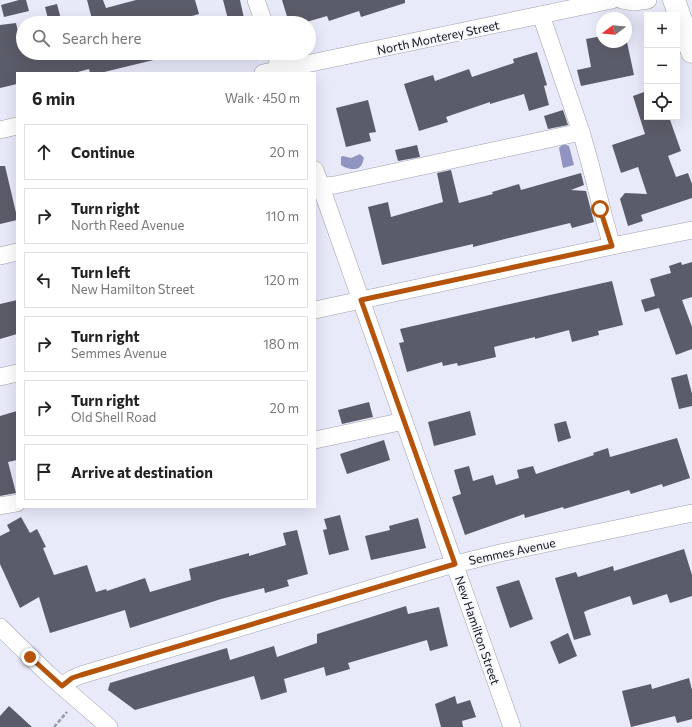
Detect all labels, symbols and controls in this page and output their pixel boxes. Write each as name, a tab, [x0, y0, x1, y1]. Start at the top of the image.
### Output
north arrow	[596, 12, 632, 48]
map controls	[644, 12, 680, 120]
button: +	[644, 12, 680, 48]
search box	[16, 16, 316, 60]
street label: North Monterey Street	[375, 17, 501, 57]
icon: search	[30, 27, 52, 49]
text: Search here	[62, 29, 141, 47]
button: −	[644, 48, 680, 84]
button: locate	[644, 84, 680, 120]
text: 6 min	[32, 88, 75, 109]
text: Walk · 450 m	[225, 90, 300, 106]
icon: ahead	[33, 141, 55, 163]
text: Continue	[71, 143, 135, 161]
text: 20 m	[270, 144, 299, 160]
text: Turn right	[71, 199, 140, 217]
route start	[591, 200, 609, 218]
icon: right	[33, 205, 55, 227]
text: 110 m	[266, 208, 299, 224]
text: North Reed Avenue	[71, 217, 184, 233]
text: Turn left	[71, 263, 130, 281]
icon: left	[33, 269, 55, 291]
text: 120 m	[264, 272, 299, 288]
text: New Hamilton Street	[71, 281, 195, 297]
text: Turn right	[71, 327, 140, 345]
icon: right	[33, 333, 55, 355]
text: 180 m	[263, 336, 299, 352]
text: Semmes Avenue	[71, 345, 167, 361]
text: Turn right	[71, 391, 140, 409]
icon: right	[33, 397, 55, 419]
text: 20 m	[270, 400, 299, 416]
text: Old Shell Road	[71, 409, 156, 425]
icon: arrive	[33, 461, 55, 483]
text: Arrive at destination	[71, 463, 213, 481]
street label: Semmes Avenue	[467, 535, 557, 567]
street label: New Hamilton Street	[453, 574, 503, 686]
route end	[21, 648, 39, 666]

